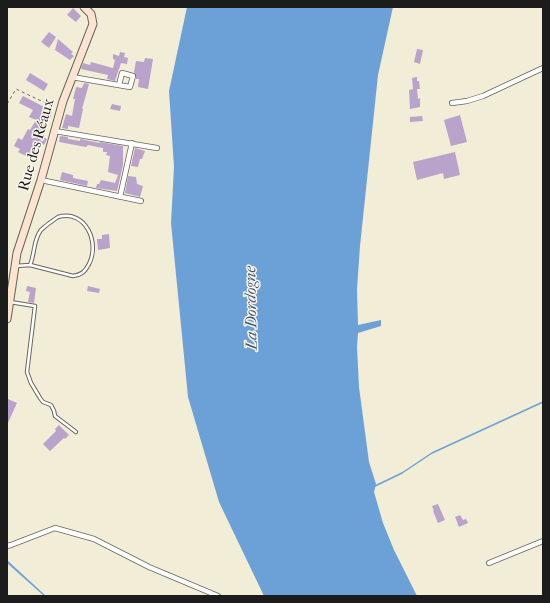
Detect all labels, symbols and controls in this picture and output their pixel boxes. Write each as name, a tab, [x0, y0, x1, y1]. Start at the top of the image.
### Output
street label: Rue des Réaux	[15, 97, 59, 193]
water label: La Dordogne	[242, 266, 262, 350]

